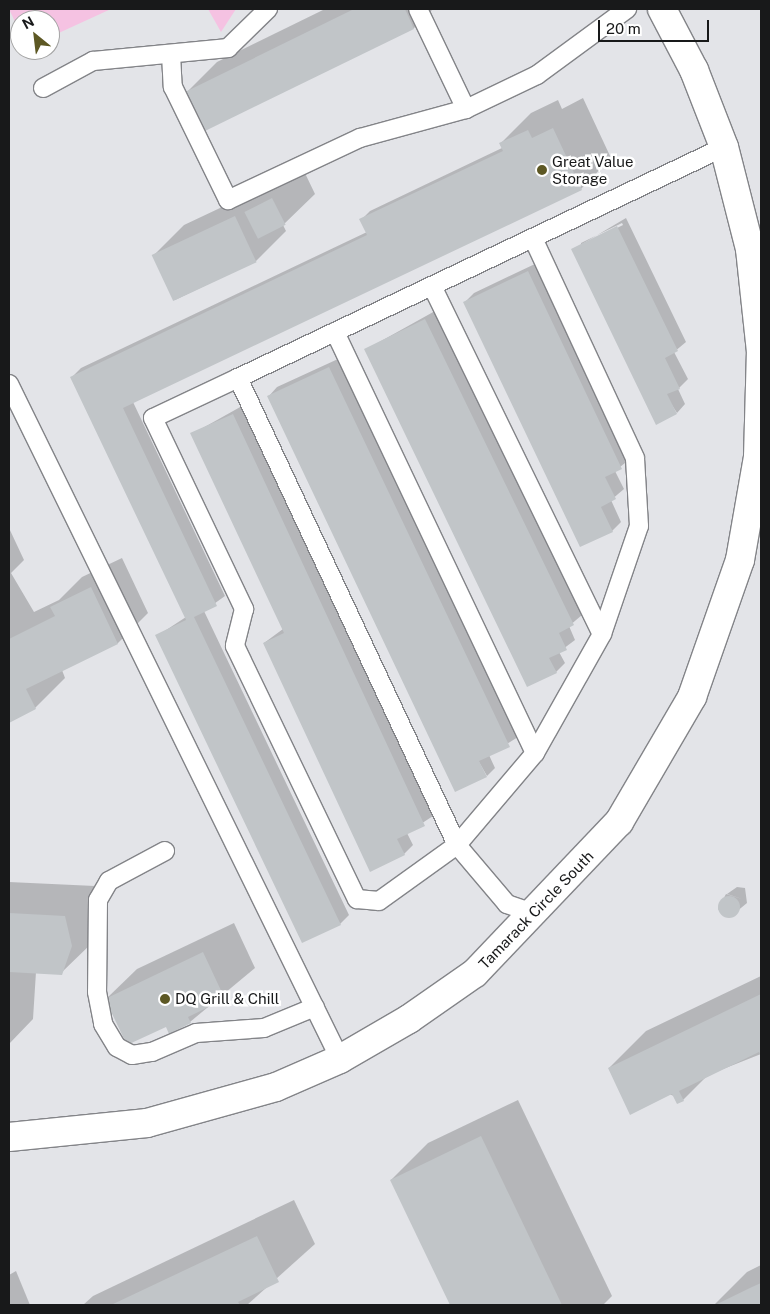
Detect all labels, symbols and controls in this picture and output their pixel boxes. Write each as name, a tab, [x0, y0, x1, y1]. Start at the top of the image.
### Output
north arrow	[10, 10, 60, 60]
scale bar	[600, 10, 711, 42]
text: N	[20, 13, 37, 32]
text: 20 m	[606, 20, 641, 37]
place label: Great Value Storage	[552, 152, 634, 187]
marker: Great Value Storage	[536, 164, 548, 176]
street label: Tamarack Circle South	[475, 847, 597, 973]
place label: DQ Grill & Chill	[175, 990, 279, 1008]
marker: DQ Grill & Chill	[159, 993, 171, 1005]

